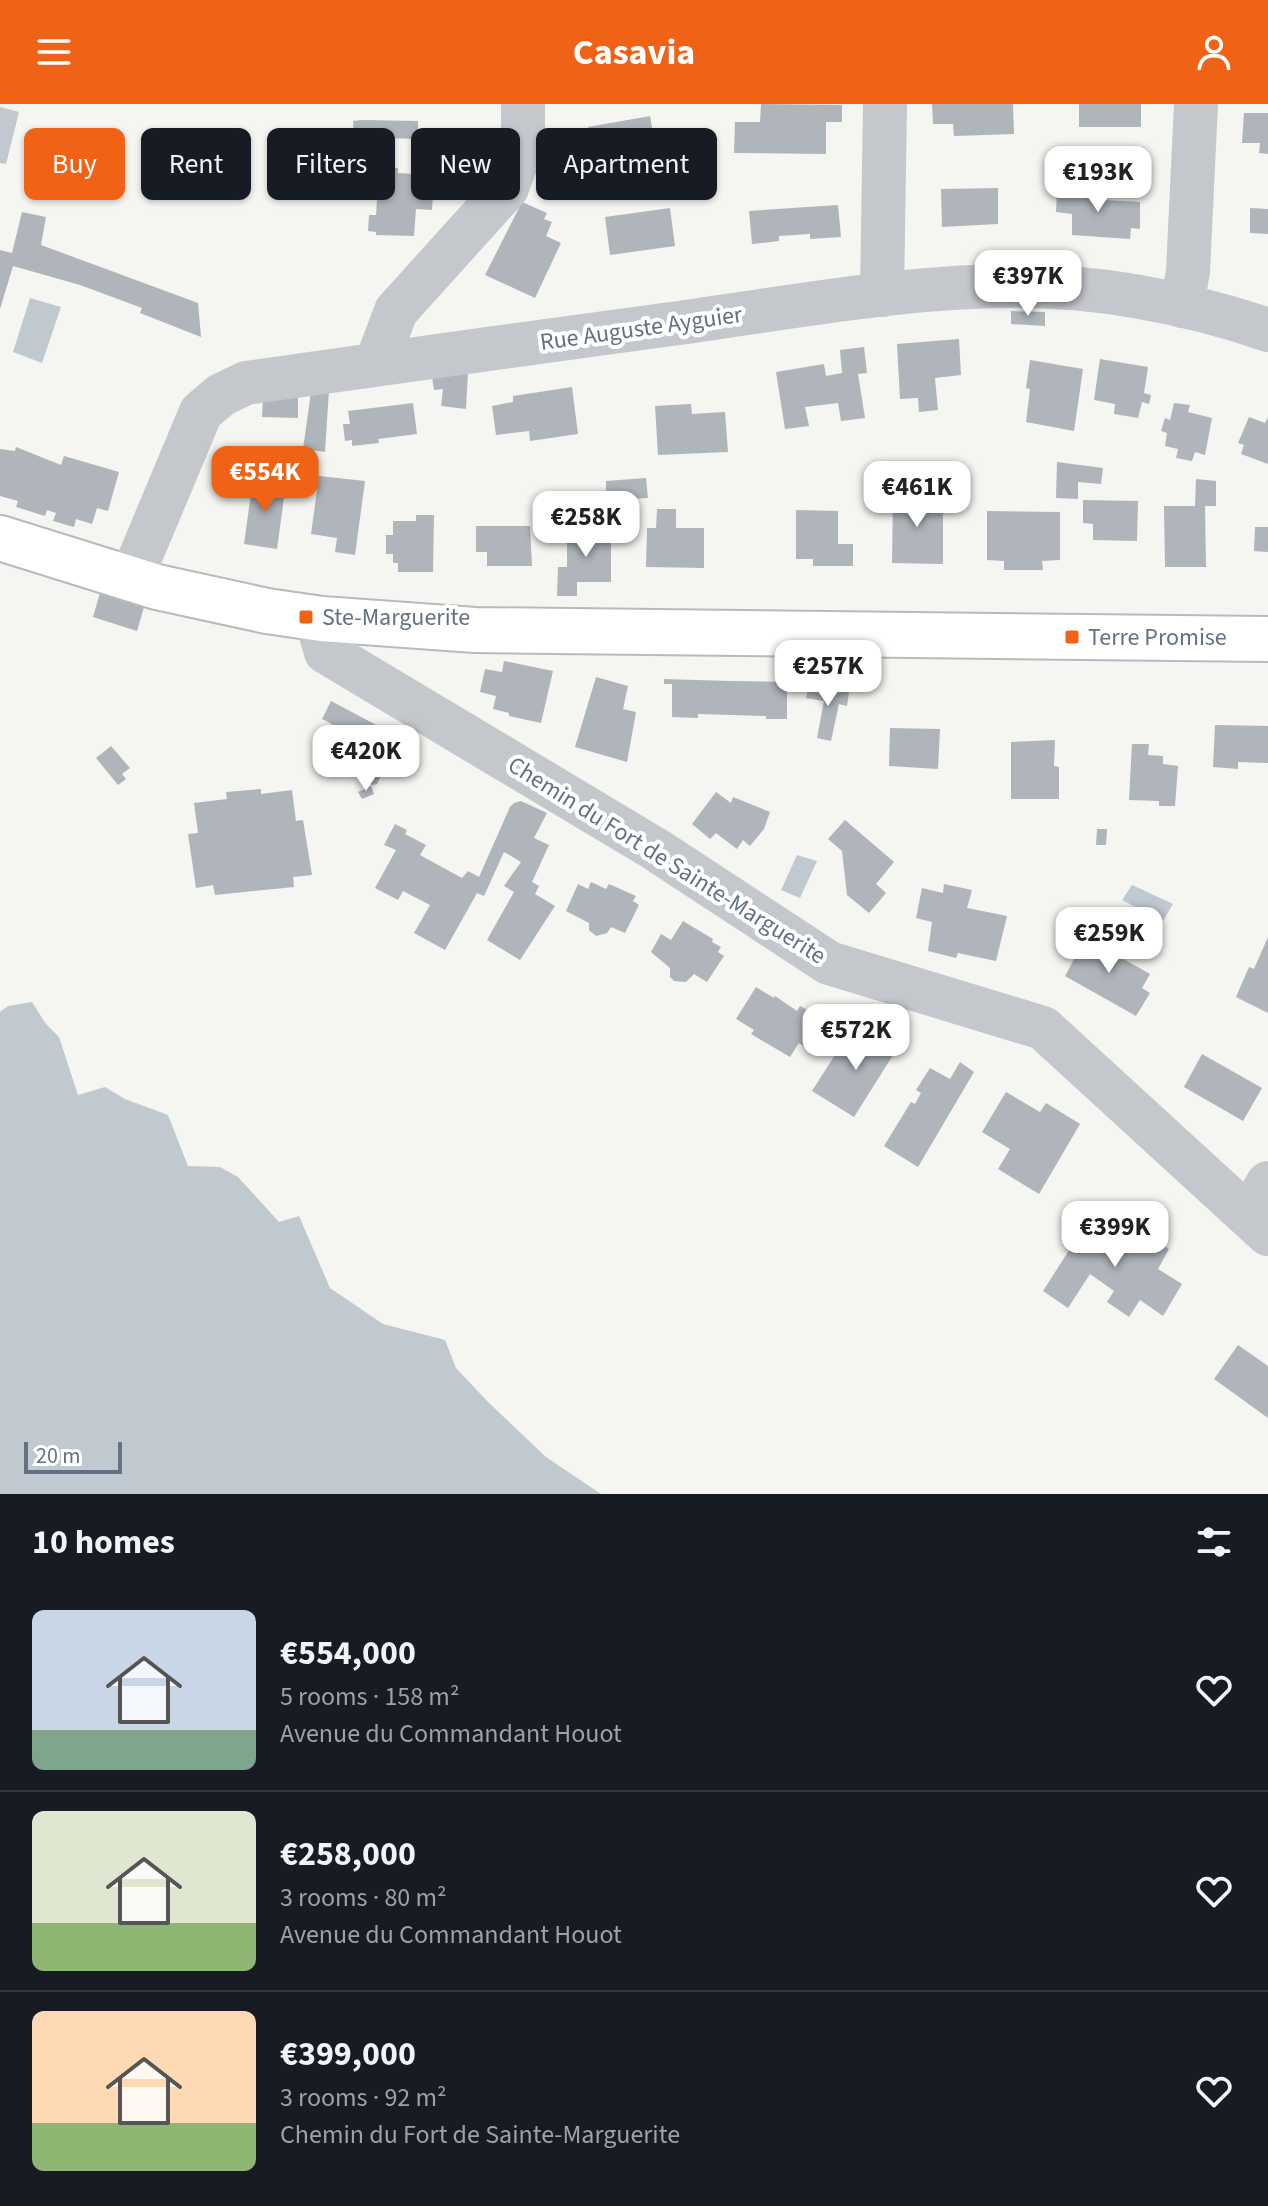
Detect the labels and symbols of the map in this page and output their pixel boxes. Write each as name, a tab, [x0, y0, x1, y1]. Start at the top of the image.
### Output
pin: €193K	[1042, 146, 1154, 214]
pin: €397K	[972, 250, 1084, 318]
street label: Rue Auguste Ayguier	[538, 297, 745, 360]
pin: €554K	[209, 446, 321, 514]
pin: €461K	[861, 461, 973, 529]
pin: €258K	[530, 491, 642, 559]
place label: Ste-Marguerite	[322, 600, 470, 635]
marker: Ste-Marguerite	[297, 608, 315, 626]
place label: Terre Promise	[1088, 620, 1227, 655]
marker: Terre Promise	[1063, 628, 1081, 646]
pin: €257K	[772, 640, 884, 708]
pin: €420K	[310, 725, 422, 793]
street label: Chemin du Fort de Sainte-Marguerite	[501, 748, 833, 973]
pin: €259K	[1053, 907, 1165, 975]
pin: €572K	[800, 1004, 912, 1072]
pin: €399K	[1059, 1201, 1171, 1269]
scale bar	[24, 1438, 122, 1474]

